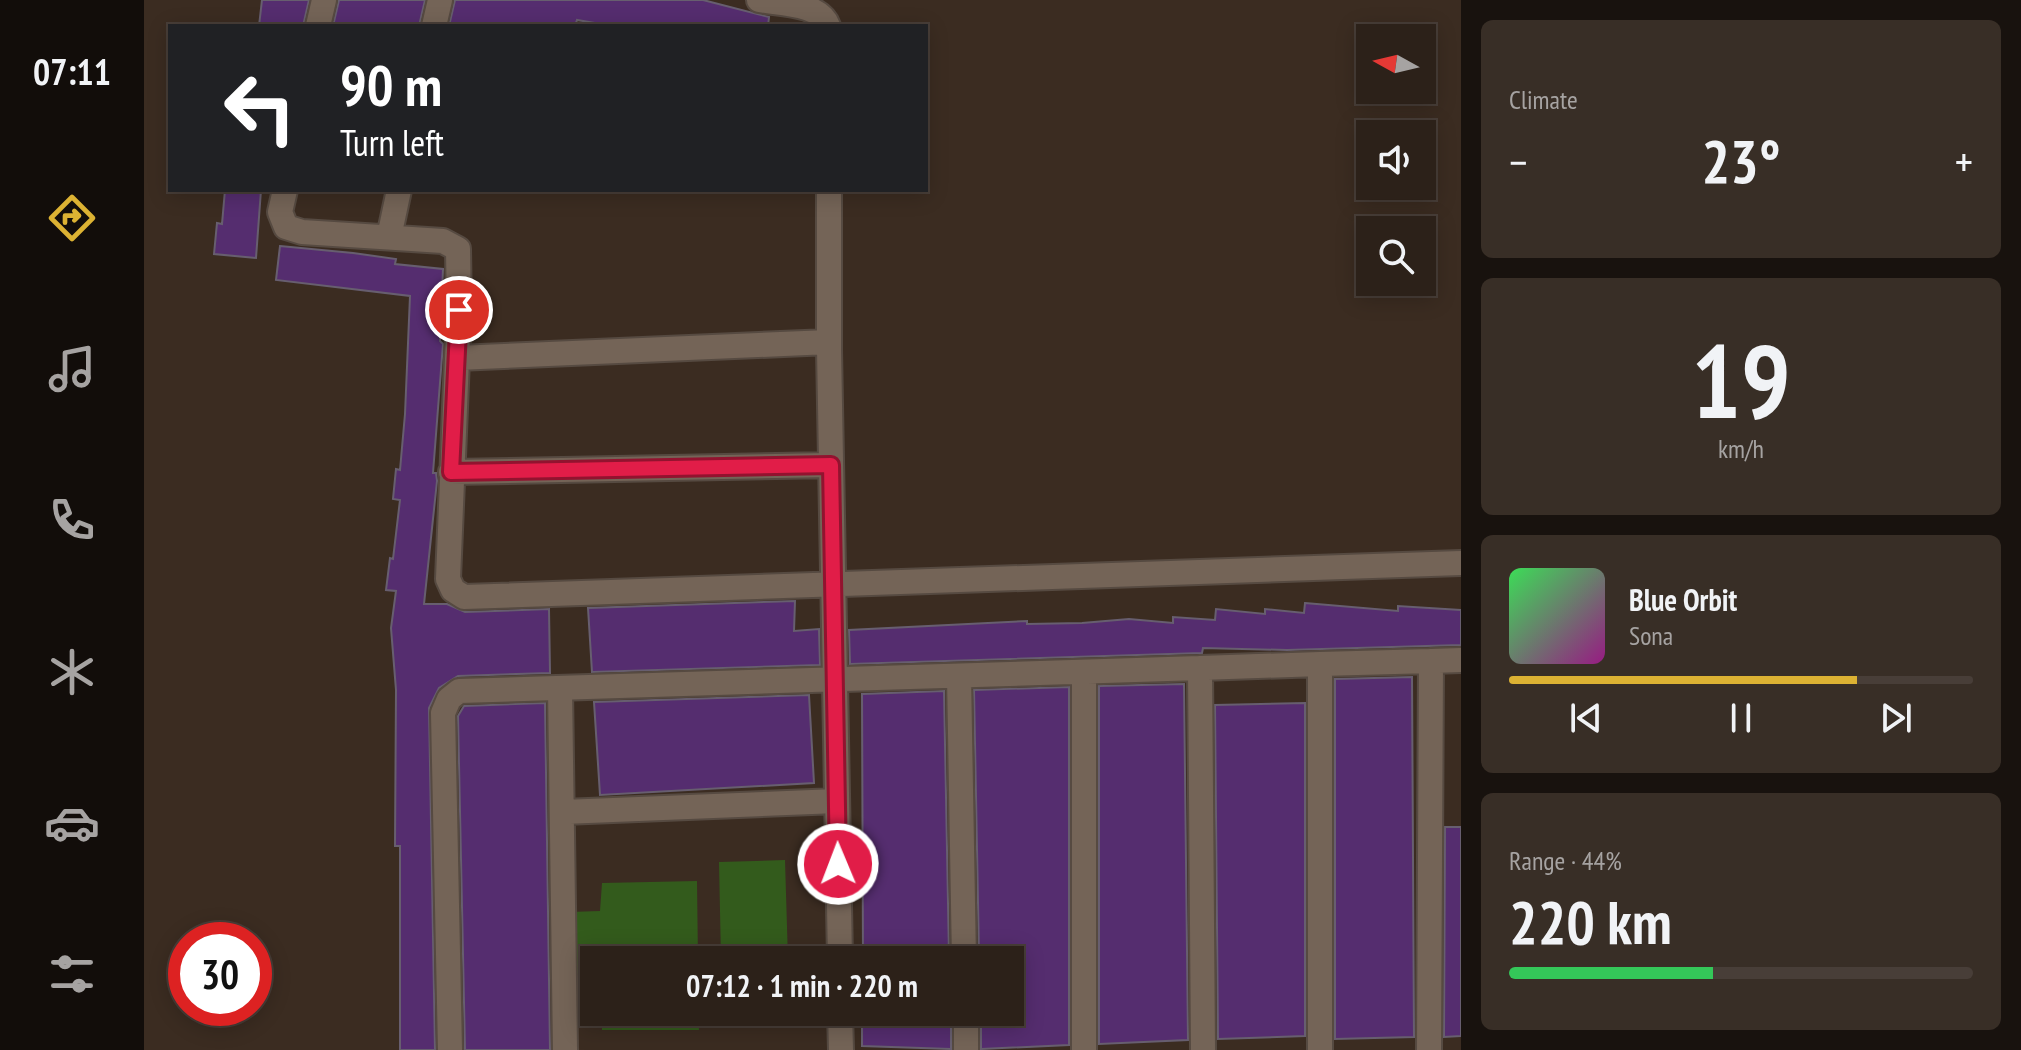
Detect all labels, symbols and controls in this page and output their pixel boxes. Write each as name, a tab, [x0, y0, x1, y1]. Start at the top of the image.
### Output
north arrow	[1356, 24, 1436, 104]
map controls	[1356, 24, 1436, 296]
text: 07:11	[33, 48, 111, 95]
text: 90 m	[340, 49, 442, 121]
icon: left	[208, 56, 312, 160]
text: Climate	[1509, 83, 1578, 116]
text: Turn left	[340, 119, 444, 166]
button: sound	[1356, 120, 1436, 200]
text: 23°	[1701, 122, 1781, 200]
text: −	[1509, 133, 1527, 190]
text: +	[1955, 133, 1973, 190]
icon: directions	[44, 190, 100, 246]
button: search	[1356, 216, 1436, 296]
pin	[425, 276, 493, 344]
icon: arrive	[437, 288, 481, 332]
text: 19	[1691, 312, 1791, 447]
icon: music	[44, 341, 100, 397]
text: km/h	[1718, 432, 1764, 465]
icon: phone	[44, 492, 100, 548]
text: Blue Orbit	[1629, 580, 1737, 619]
text: Sona	[1629, 619, 1673, 652]
icon: climate	[44, 644, 100, 700]
icon: previous	[1564, 696, 1608, 740]
icon: pause	[1719, 696, 1763, 740]
icon: next	[1874, 696, 1918, 740]
icon: car	[44, 795, 100, 851]
position arrow	[796, 822, 880, 906]
text: Range · 44%	[1509, 844, 1622, 877]
text: 220 km	[1509, 883, 1672, 961]
speed limit sign: 30	[168, 922, 272, 1026]
icon: filters	[44, 946, 100, 1002]
text: 07:12 · 1 min · 220 m	[686, 966, 918, 1005]

